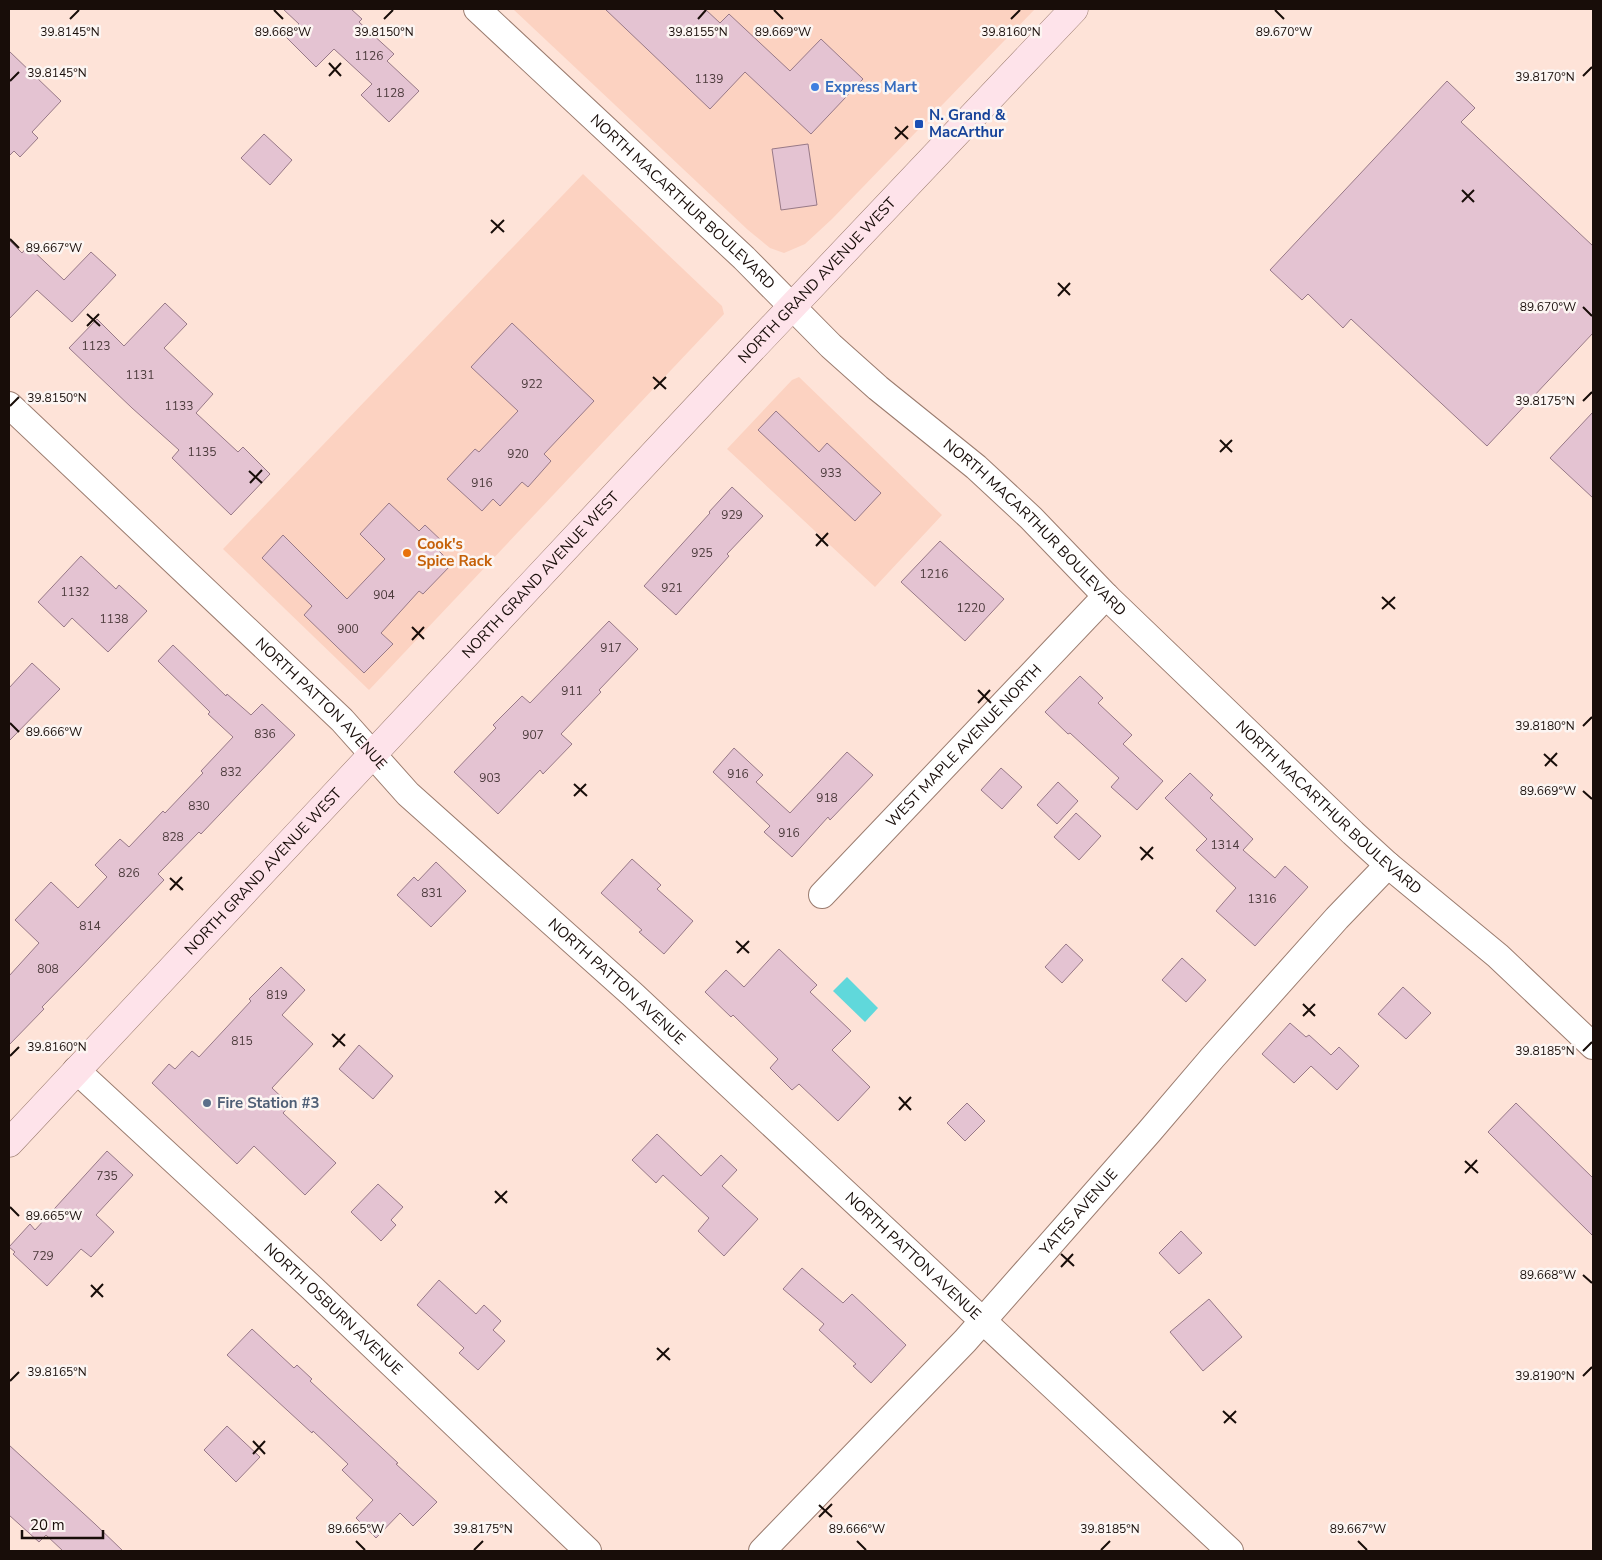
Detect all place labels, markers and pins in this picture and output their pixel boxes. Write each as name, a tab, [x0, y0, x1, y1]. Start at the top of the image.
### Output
place label: Express Mart	[825, 77, 917, 97]
marker: Express Mart	[809, 81, 821, 93]
place label: N. Grand & MacArthur	[929, 105, 1007, 142]
marker: N. Grand & MacArthur	[913, 118, 925, 130]
place label: Cook's Spice Rack	[417, 534, 493, 571]
marker: Cook's Spice Rack	[401, 547, 413, 559]
place label: Fire Station #3	[217, 1093, 320, 1113]
marker: Fire Station #3	[201, 1097, 213, 1109]

